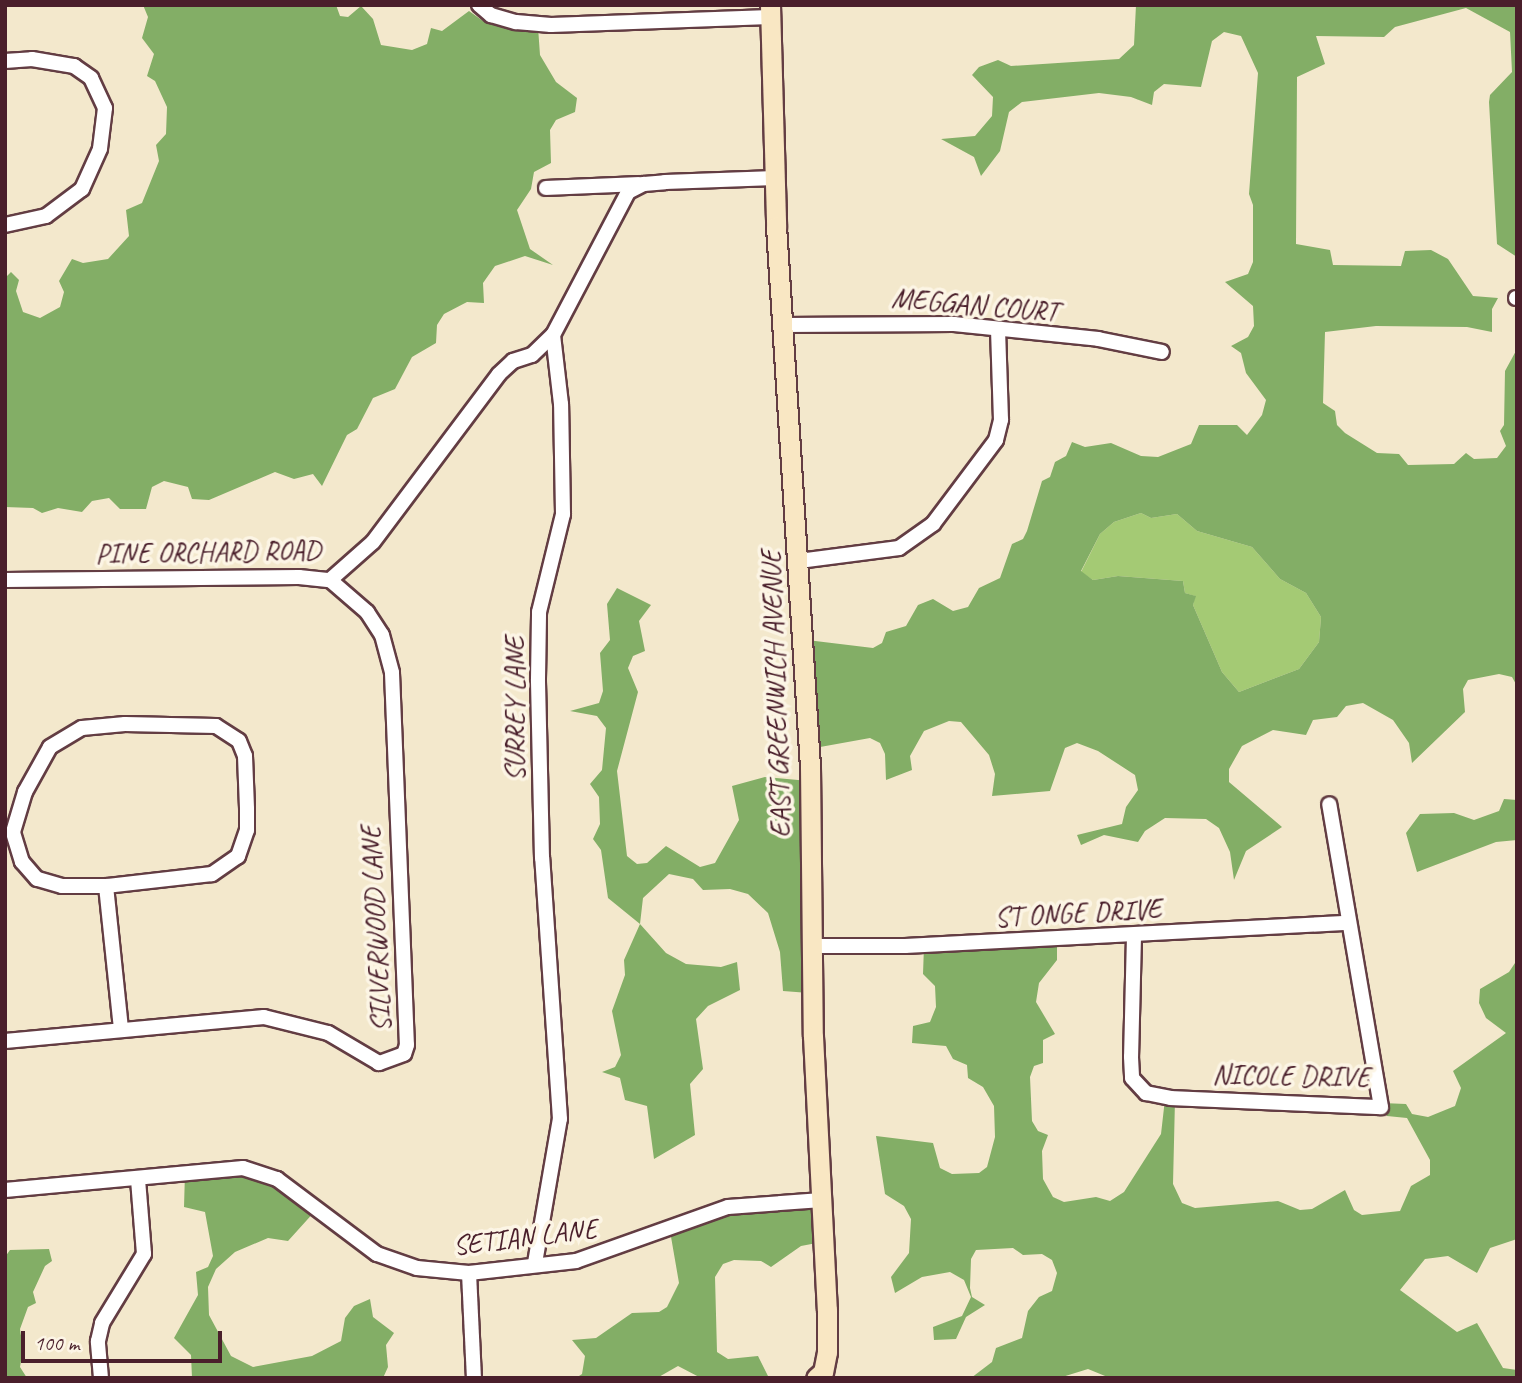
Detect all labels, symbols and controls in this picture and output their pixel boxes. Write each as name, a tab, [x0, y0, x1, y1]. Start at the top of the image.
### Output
street label: MEGGAN COURT	[890, 281, 1060, 329]
street label: PINE ORCHARD ROAD	[92, 533, 324, 571]
street label: EAST GREENWICH AVENUE	[754, 550, 798, 838]
street label: SURREY LANE	[498, 636, 532, 782]
street label: SILVERWOOD LANE	[354, 825, 398, 1033]
street label: ST ONGE DRIVE	[992, 892, 1164, 934]
street label: NICOLE DRIVE	[1212, 1058, 1370, 1094]
street label: SETIAN LANE	[451, 1211, 599, 1263]
scale bar	[24, 1316, 226, 1360]
text: 100 m	[34, 1330, 79, 1356]

